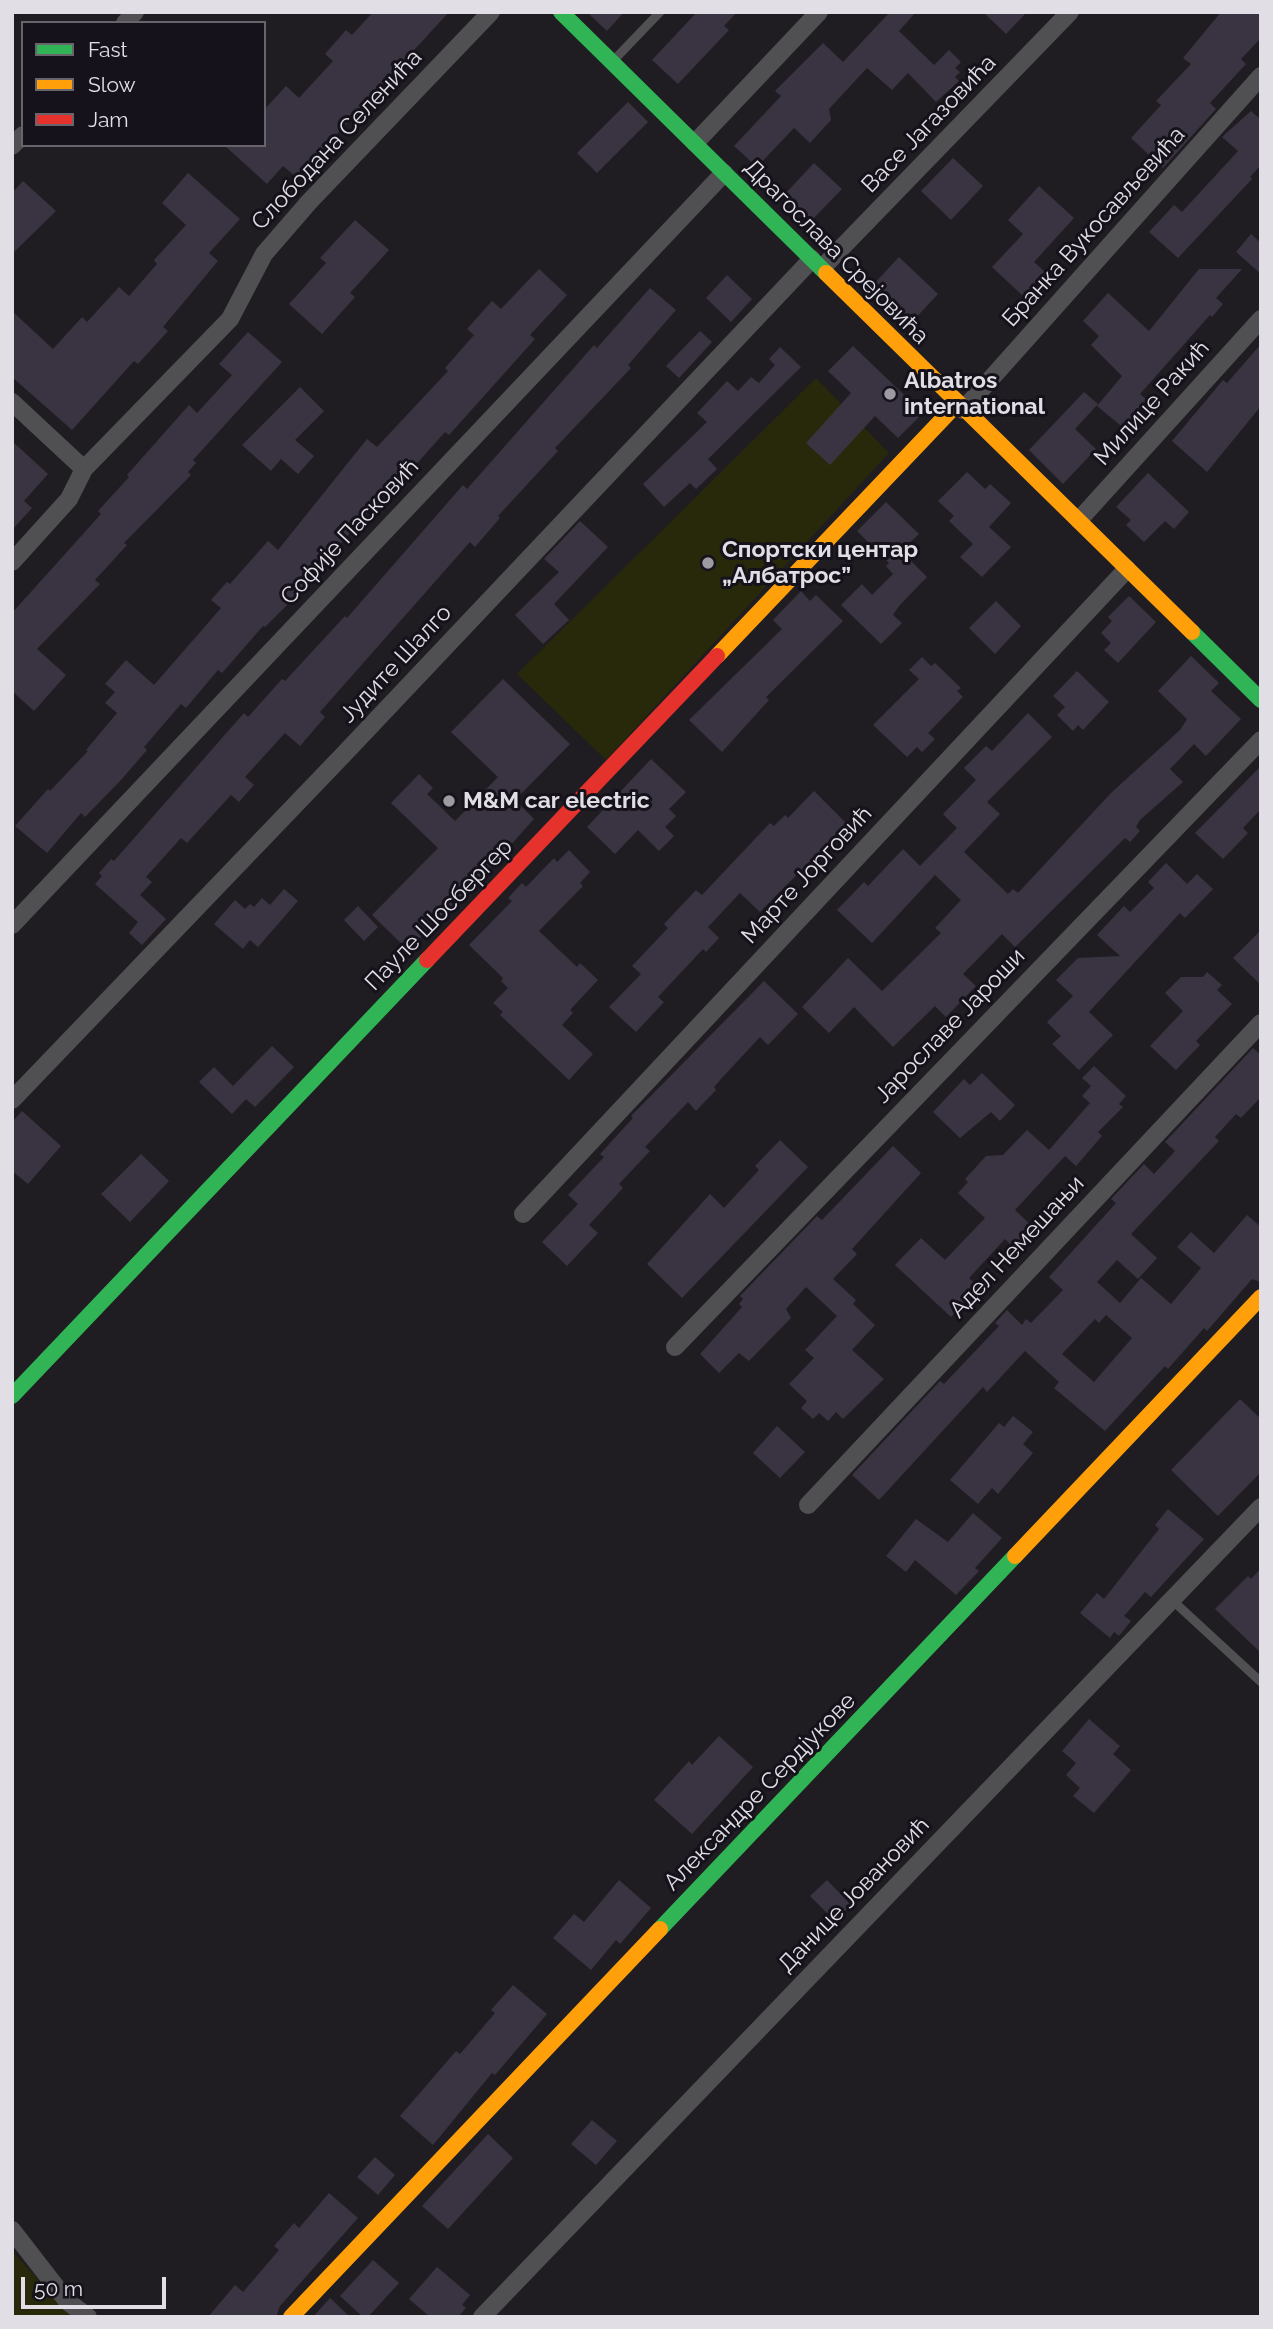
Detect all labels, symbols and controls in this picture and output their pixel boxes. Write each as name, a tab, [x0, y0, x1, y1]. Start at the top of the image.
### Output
legend	[21, 21, 266, 147]
text: Fast	[88, 37, 128, 62]
street label: Слободана Селенића	[246, 44, 428, 236]
street label: Васе Јагазовића	[856, 49, 1002, 199]
text: Slow	[88, 72, 136, 97]
text: Jam	[88, 107, 129, 132]
street label: Бранка Вукосављевића	[997, 121, 1191, 333]
street label: Драгослава Срејовића	[738, 154, 934, 350]
street label: Милице Ракић	[1089, 335, 1215, 471]
place label: Albatros international	[904, 367, 1045, 421]
marker: Albatros international	[882, 386, 898, 402]
street label: Софије Пасковић	[275, 453, 425, 611]
place label: Спортски центар „Албатрос”	[722, 536, 918, 590]
marker: Спортски центар „Албатрос”	[700, 555, 716, 571]
street label: Јудите Шалго	[334, 599, 458, 729]
place label: M&M car electric	[463, 787, 650, 815]
marker: M&M car electric	[441, 793, 457, 809]
street label: Марте Јорговић	[736, 800, 878, 950]
street label: Пауле Шосбергер	[359, 833, 519, 997]
street label: Јарославе Јароши	[869, 943, 1031, 1109]
street label: Адел Немешањи	[944, 1170, 1090, 1324]
street label: Александре Сердјукове	[658, 1687, 862, 1897]
street label: Данице Јовановић	[773, 1812, 935, 1978]
scale bar	[24, 2262, 170, 2306]
text: 50 m	[34, 2276, 83, 2301]

